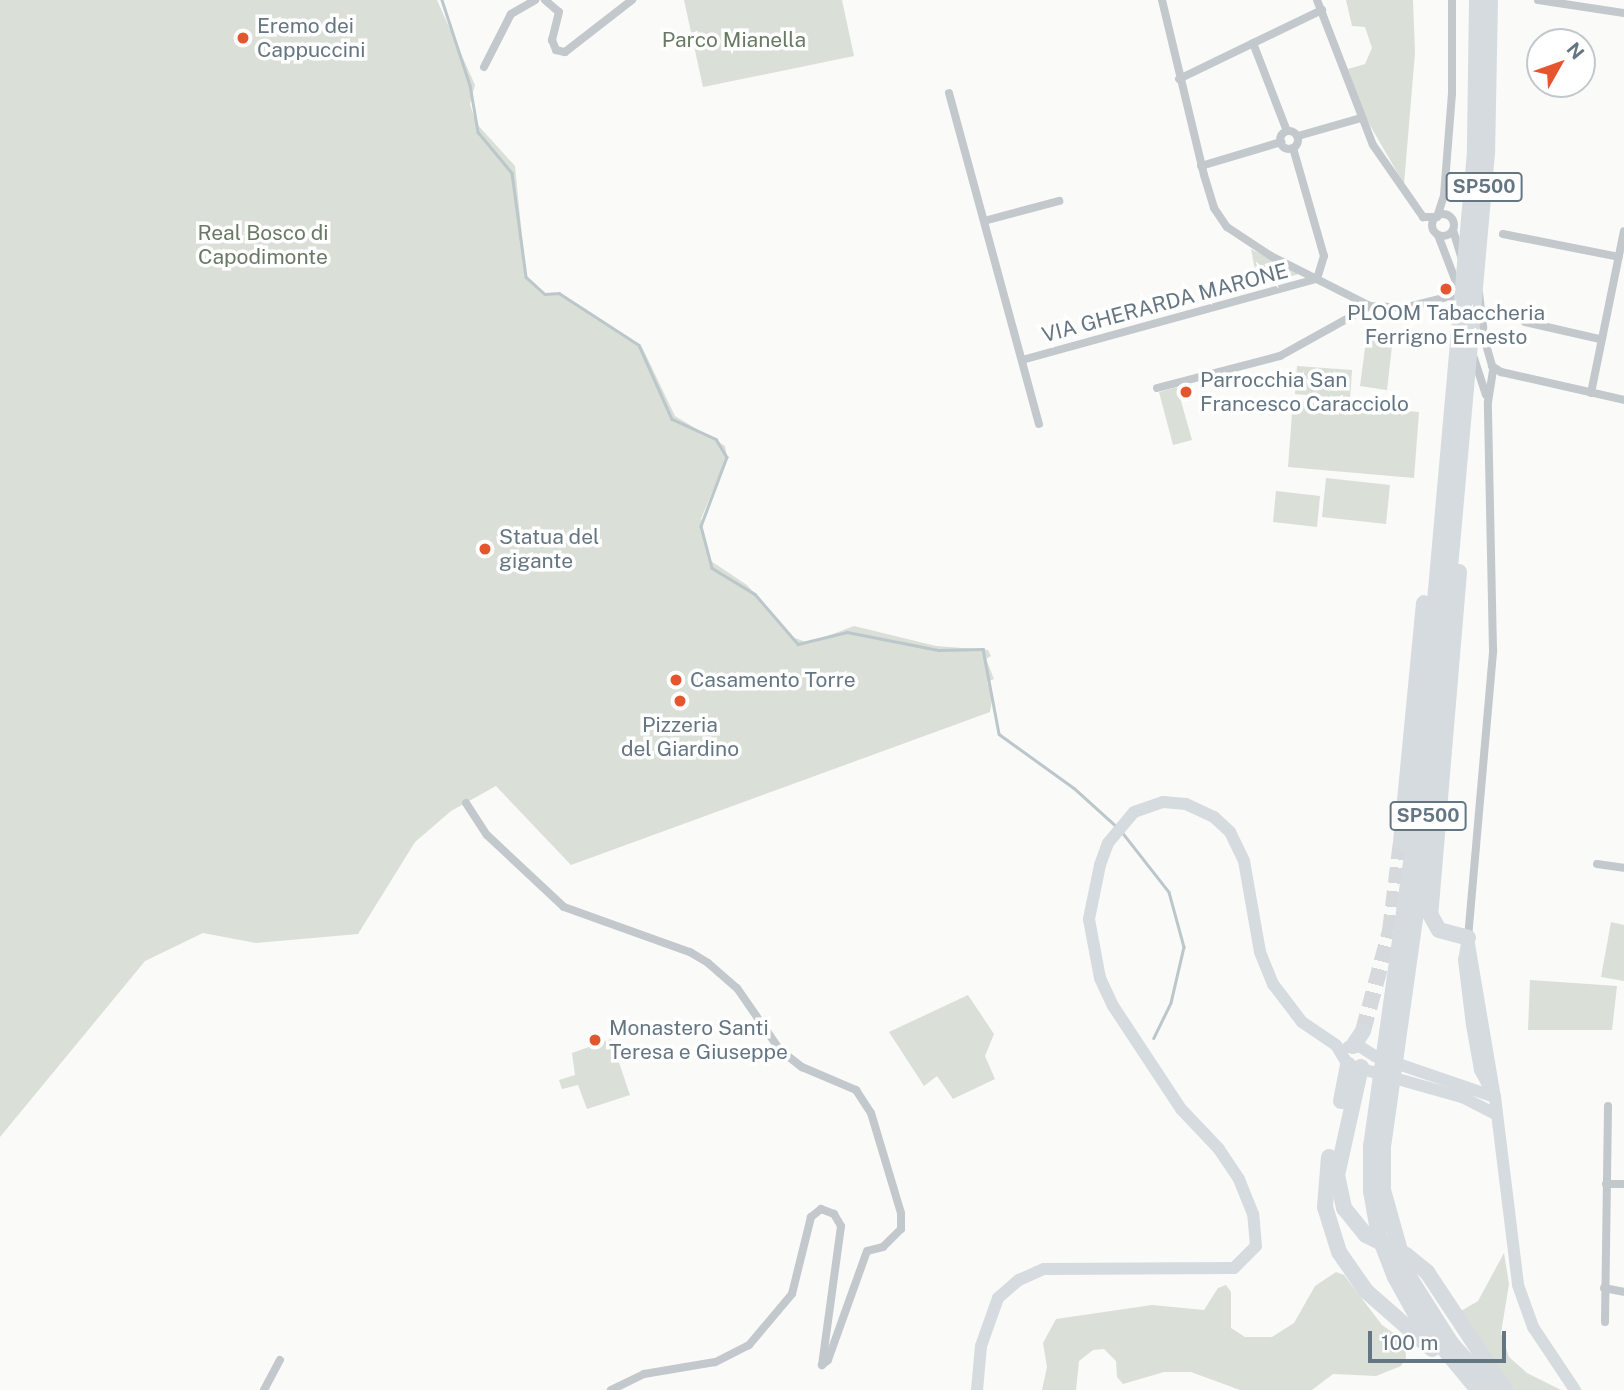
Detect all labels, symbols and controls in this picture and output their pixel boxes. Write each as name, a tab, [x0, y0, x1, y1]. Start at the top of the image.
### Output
place label: Eremo dei Cappuccini	[257, 13, 365, 63]
park label: Parco Mianella	[662, 27, 806, 53]
north arrow	[1526, 28, 1596, 98]
marker: Eremo dei Cappuccini	[235, 30, 251, 46]
text: N	[1562, 38, 1589, 64]
road number: SP500	[1446, 172, 1522, 202]
park label: Real Bosco di Capodimonte	[197, 220, 329, 270]
street label: VIA GHERARDA MARONE	[1039, 258, 1291, 348]
marker: PLOOM Tabaccheria Ferrigno Ernesto	[1438, 281, 1454, 297]
place label: PLOOM Tabaccheria Ferrigno Ernesto	[1347, 300, 1545, 350]
place label: Parrocchia San Francesco Caracciolo	[1200, 367, 1409, 417]
marker: Parrocchia San Francesco Caracciolo	[1178, 384, 1194, 400]
place label: Statua del gigante	[499, 524, 600, 574]
marker: Statua del gigante	[477, 541, 493, 557]
place label: Casamento Torre	[690, 667, 856, 693]
marker: Casamento Torre	[668, 672, 684, 688]
marker: Pizzeria del Giardino	[672, 693, 688, 709]
place label: Pizzeria del Giardino	[621, 712, 739, 762]
road number: SP500	[1390, 800, 1466, 832]
place label: Monastero Santi Teresa e Giuseppe	[609, 1015, 788, 1065]
marker: Monastero Santi Teresa e Giuseppe	[587, 1032, 603, 1048]
scale bar	[1372, 1316, 1510, 1360]
text: 100 m	[1381, 1330, 1438, 1355]

